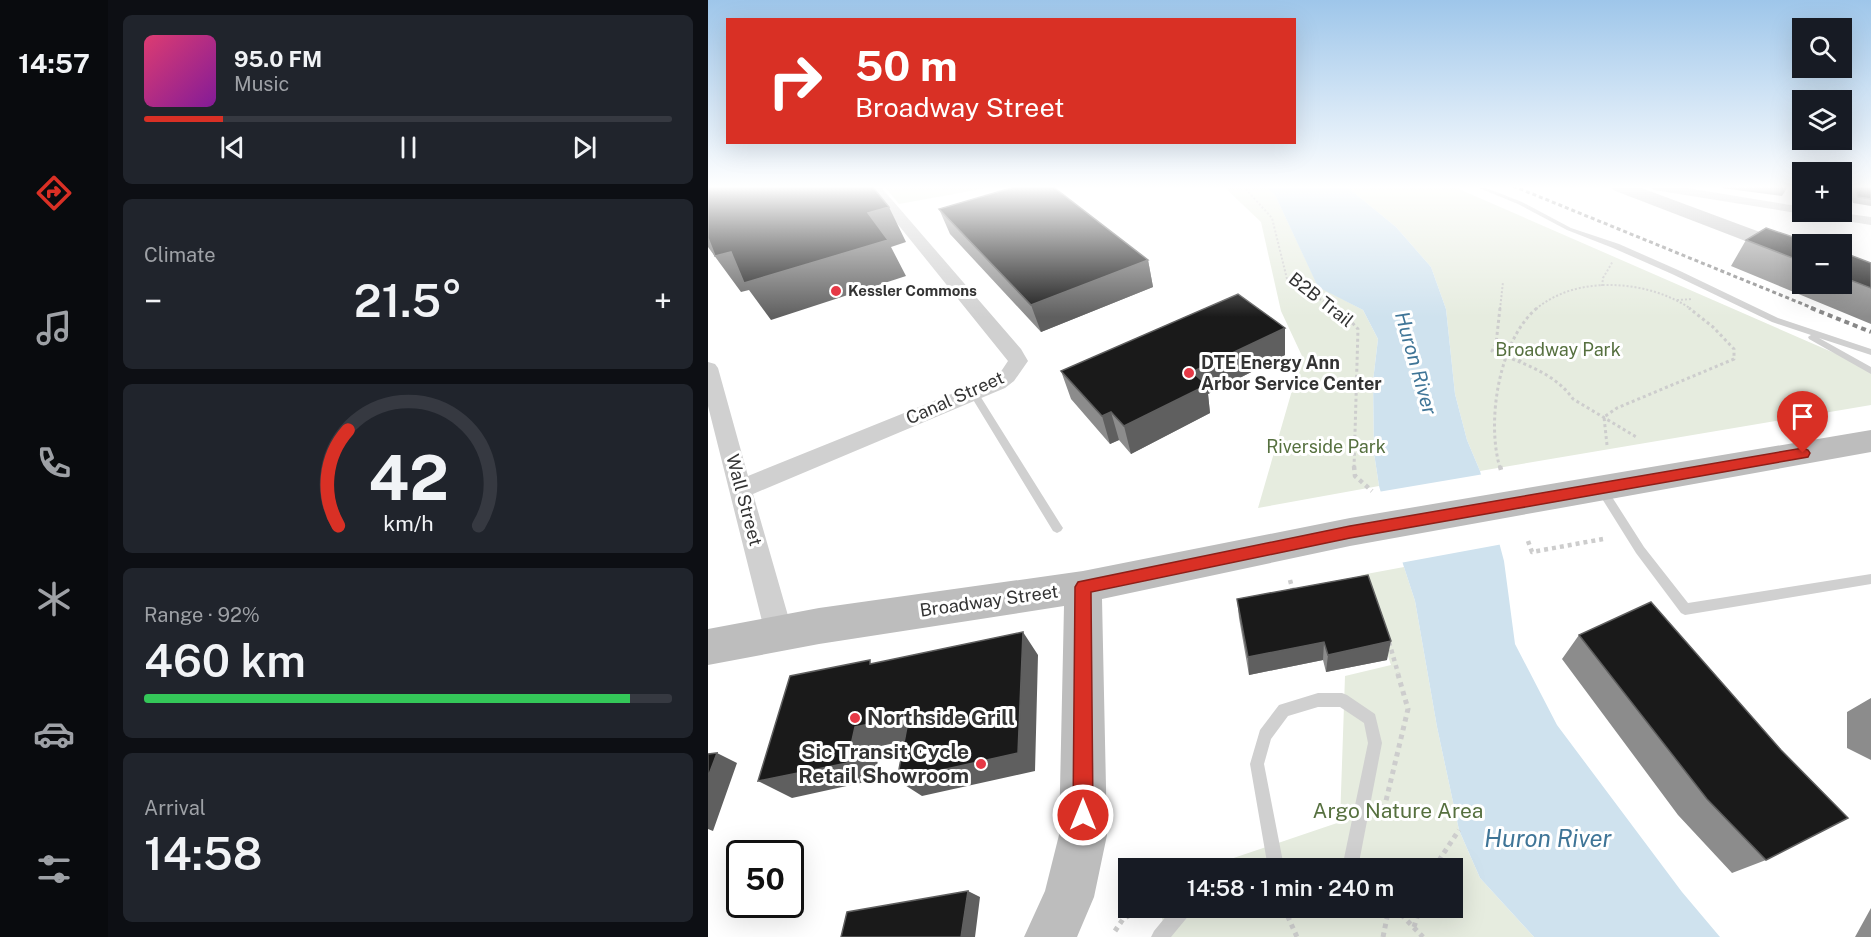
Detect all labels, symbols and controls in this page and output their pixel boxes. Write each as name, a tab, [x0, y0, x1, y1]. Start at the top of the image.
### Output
map controls	[1792, 18, 1852, 294]
button: search	[1792, 18, 1852, 78]
text: 50 m	[855, 41, 958, 90]
icon: right	[756, 42, 834, 120]
text: 95.0 FM	[234, 46, 322, 72]
text: 14:57	[18, 47, 90, 79]
text: Music	[234, 72, 289, 96]
button: layers	[1792, 90, 1852, 150]
text: Broadway Street	[855, 91, 1065, 123]
icon: previous	[216, 131, 249, 164]
icon: pause	[392, 131, 425, 164]
icon: next	[568, 131, 601, 164]
button: +	[1792, 162, 1852, 222]
icon: directions	[33, 172, 75, 214]
button: −	[1792, 234, 1852, 294]
text: Climate	[144, 243, 216, 267]
street label: B2B Trail	[1285, 268, 1358, 331]
text: 21.5°	[354, 274, 462, 327]
text: −	[144, 282, 162, 320]
text: +	[654, 282, 672, 320]
place label: Kessler Commons	[848, 282, 977, 299]
marker: Kessler Commons	[829, 284, 843, 298]
icon: music	[33, 307, 75, 349]
water label: Huron River	[1390, 309, 1442, 418]
park label: Broadway Park	[1495, 339, 1621, 360]
place label: DTE Energy Ann Arbor Service Center	[1201, 352, 1382, 394]
marker: DTE Energy Ann Arbor Service Center	[1182, 366, 1196, 380]
street label: Canal Street	[903, 367, 1007, 428]
pin	[1777, 391, 1828, 453]
icon: arrive	[1786, 400, 1819, 433]
park label: Riverside Park	[1266, 436, 1386, 457]
text: 42	[368, 441, 448, 514]
icon: phone	[33, 442, 75, 484]
street label: Wall Street	[722, 452, 767, 548]
text: km/h	[383, 511, 433, 536]
icon: climate	[33, 578, 75, 620]
street label: Broadway Street	[918, 580, 1060, 621]
text: Range · 92%	[144, 603, 260, 627]
text: 460 km	[144, 634, 306, 687]
place label: Northside Grill	[867, 705, 1015, 730]
marker: Northside Grill	[848, 711, 862, 725]
icon: car	[33, 713, 75, 755]
place label: Sic Transit Cycle Retail Showroom	[798, 739, 969, 788]
marker: Sic Transit Cycle Retail Showroom	[974, 757, 988, 771]
position arrow	[1051, 783, 1115, 847]
text: Arrival	[144, 796, 206, 820]
park label: Argo Nature Area	[1313, 798, 1483, 823]
water label: Huron River	[1484, 824, 1613, 852]
text: 14:58	[144, 827, 262, 880]
speed limit sign: 50	[726, 840, 804, 918]
icon: filters	[33, 848, 75, 890]
text: 14:58 · 1 min · 240 m	[1187, 875, 1394, 901]

